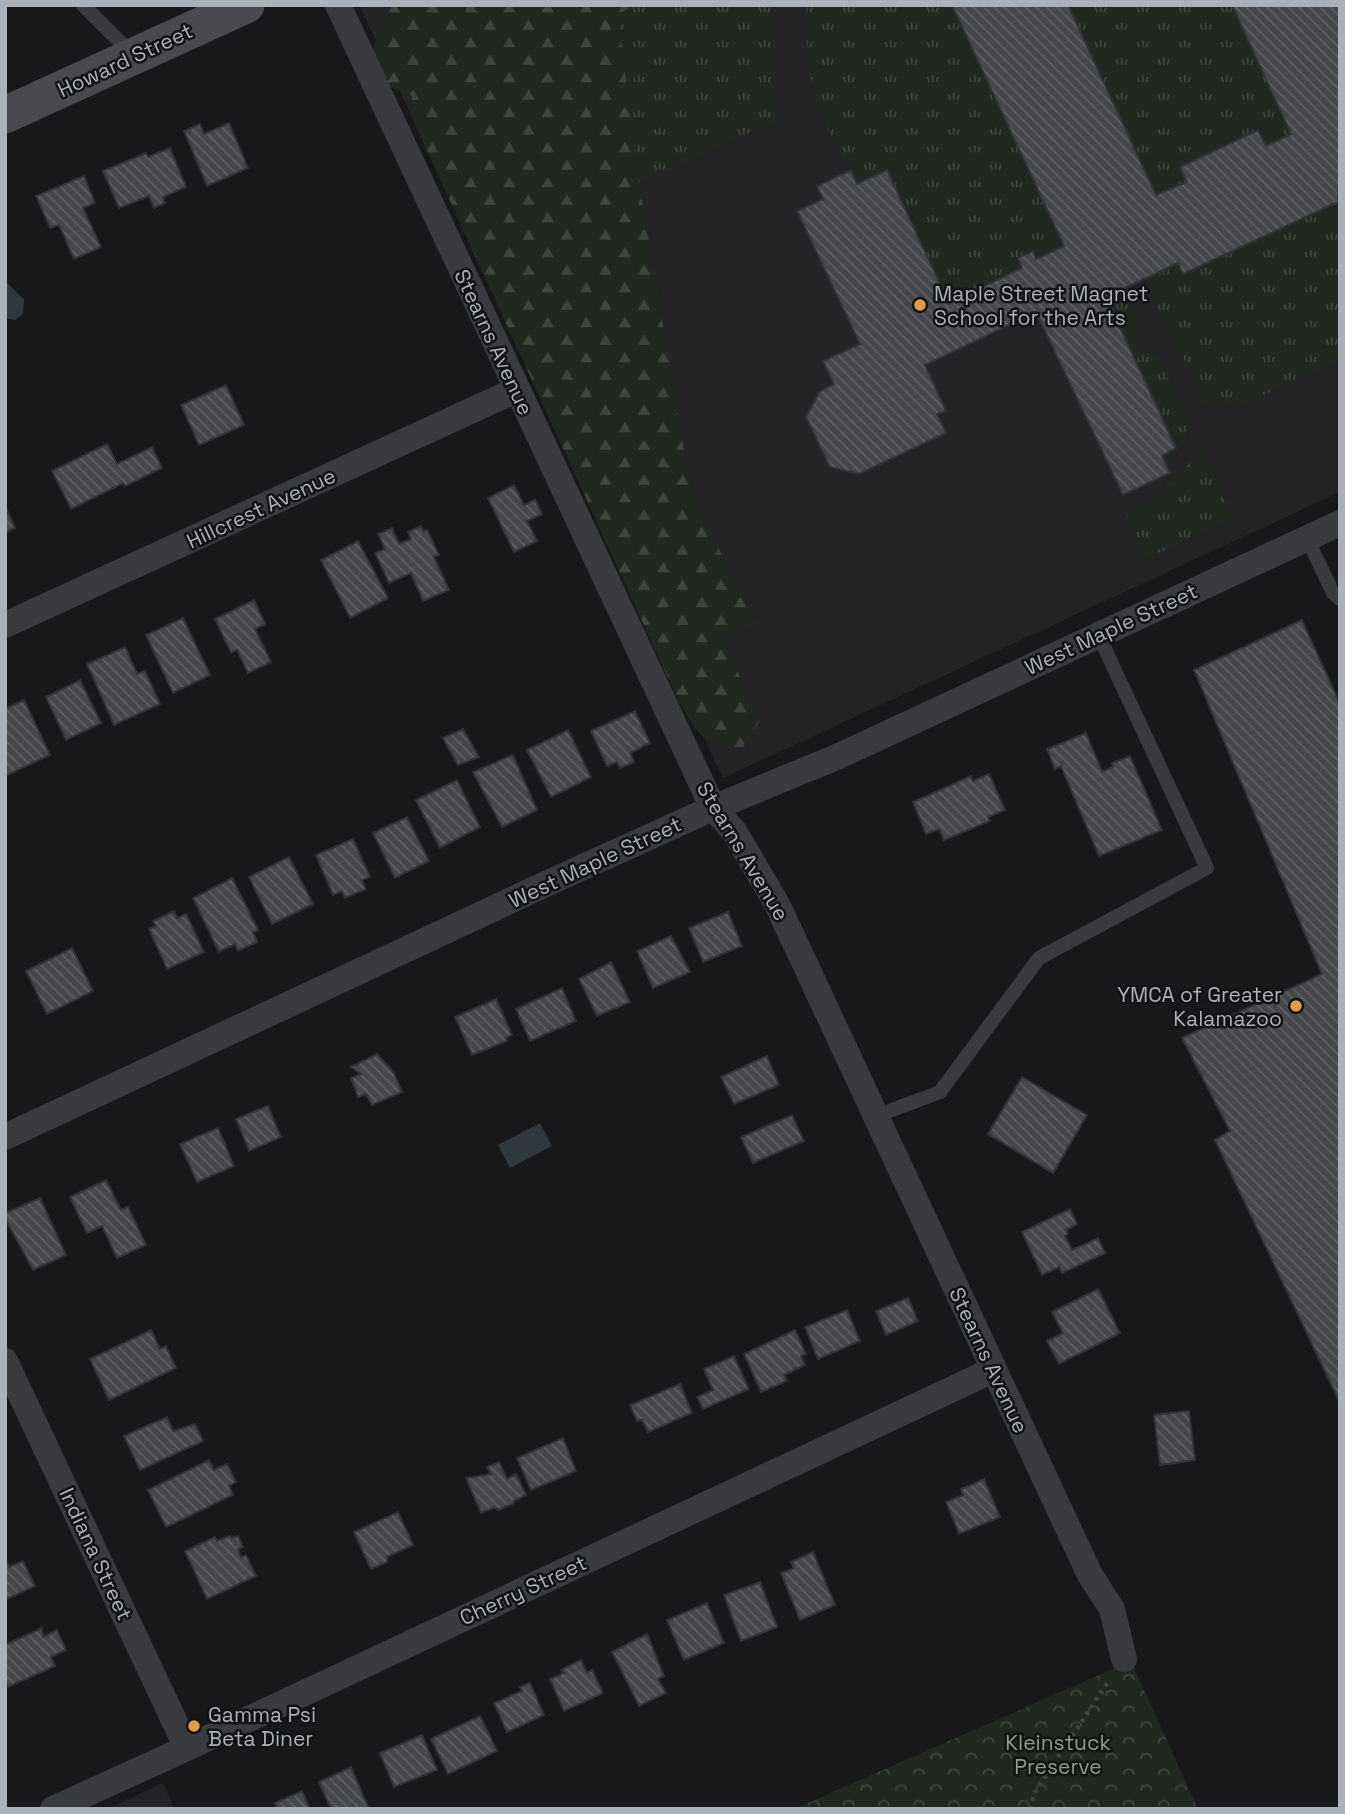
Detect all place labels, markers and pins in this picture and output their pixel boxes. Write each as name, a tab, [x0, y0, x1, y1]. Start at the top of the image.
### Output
place label: Maple Street Magnet School for the Arts	[934, 280, 1148, 331]
marker: Maple Street Magnet School for the Arts	[912, 297, 928, 313]
place label: YMCA of Greater Kalamazoo	[1117, 981, 1282, 1032]
marker: YMCA of Greater Kalamazoo	[1288, 998, 1304, 1014]
place label: Gamma Psi Beta Diner	[208, 1701, 316, 1752]
marker: Gamma Psi Beta Diner	[186, 1718, 202, 1734]

